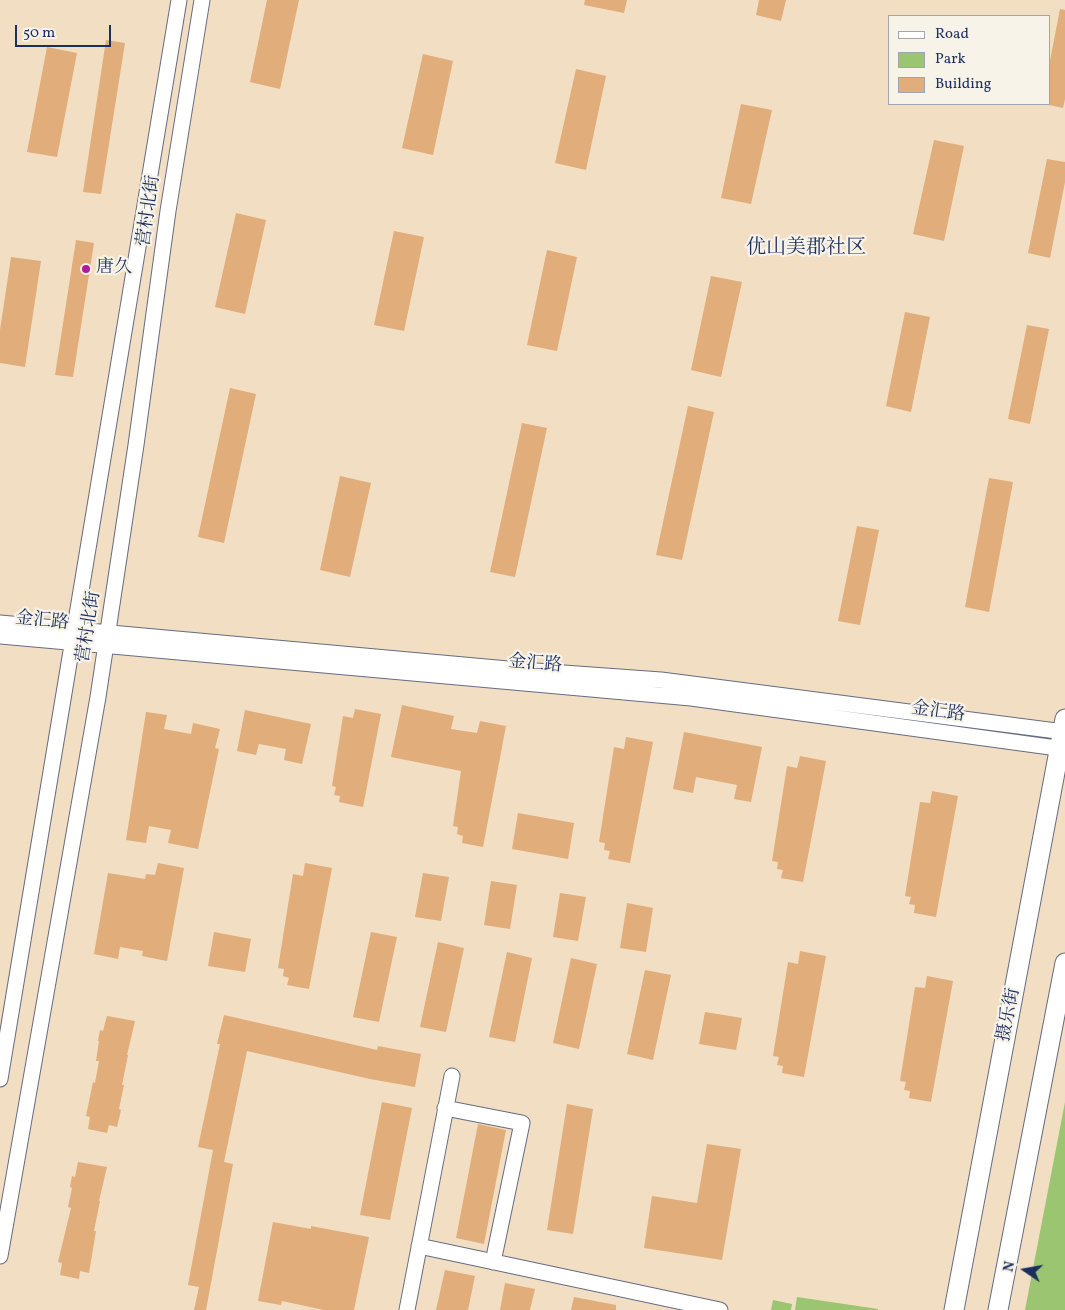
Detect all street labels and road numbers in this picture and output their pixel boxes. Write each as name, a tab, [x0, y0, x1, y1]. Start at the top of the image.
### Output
street label: 营村北街	[134, 174, 166, 248]
street label: 营村北街	[74, 590, 106, 664]
street label: 金汇路	[14, 608, 70, 636]
street label: 金汇路	[507, 652, 563, 678]
street label: 金汇路	[910, 699, 966, 727]
street label: 摄乐街	[994, 986, 1026, 1044]

